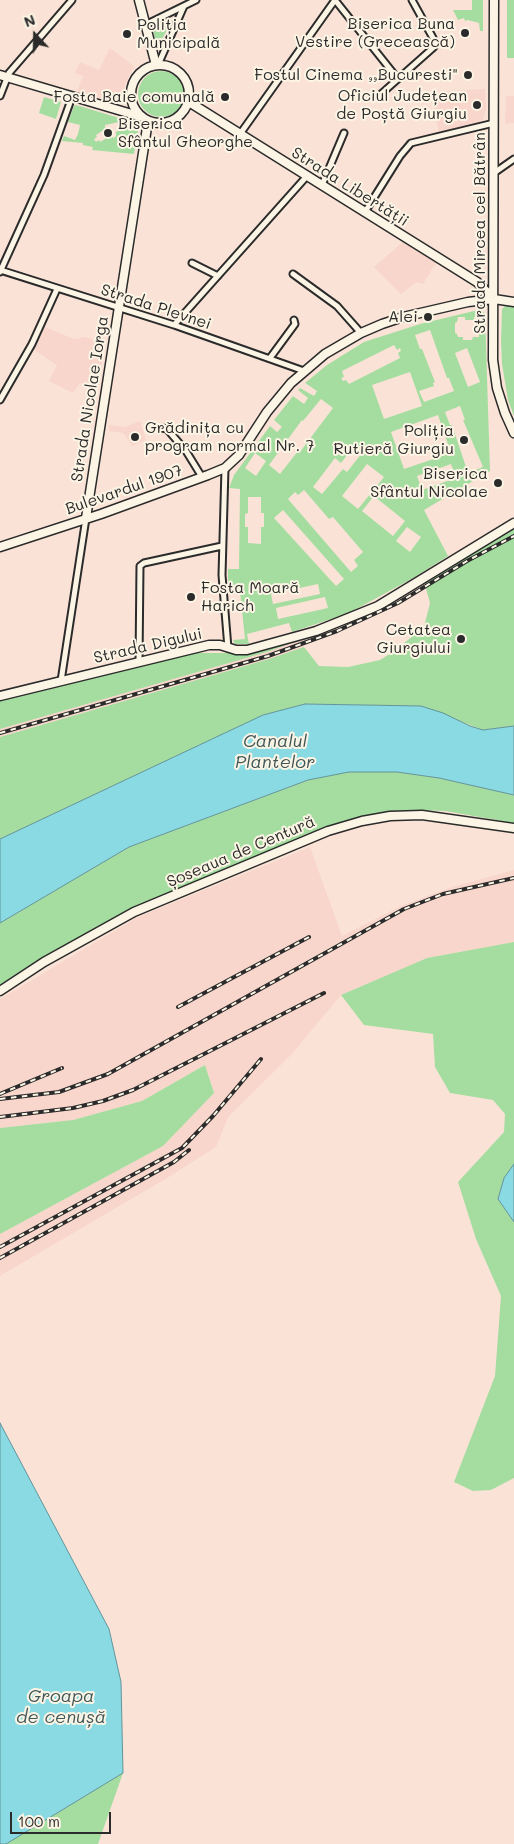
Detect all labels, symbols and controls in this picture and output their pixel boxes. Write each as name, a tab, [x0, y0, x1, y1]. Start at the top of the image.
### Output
north arrow	[10, 10, 60, 60]
text: N	[21, 10, 38, 31]
place label: Biserica Buna Vestire (Grecească)	[295, 14, 455, 52]
place label: Poliția Municipală	[137, 15, 220, 53]
marker: Biserica Buna Vestire (Grecească)	[459, 27, 471, 39]
marker: Poliția Municipală	[121, 28, 133, 40]
place label: Fostul Cinema ,,Bucuresti"	[254, 65, 458, 85]
marker: Fostul Cinema ,,Bucuresti"	[462, 69, 474, 81]
place label: Oficiul Județean de Poștă Giurgiu	[336, 86, 467, 124]
place label: Fosta Baie comunală	[54, 87, 215, 107]
marker: Fosta Baie comunală	[219, 91, 231, 103]
marker: Oficiul Județean de Poștă Giurgiu	[471, 99, 483, 111]
place label: Biserica Sfântul Gheorghe	[118, 114, 253, 152]
marker: Biserica Sfântul Gheorghe	[102, 127, 114, 139]
street label: Strada Mircea cel Bătrân	[470, 132, 490, 334]
street label: Strada Libertății	[288, 143, 412, 231]
street label: Strada Plevnei	[98, 280, 214, 334]
place label: Alei	[388, 307, 418, 327]
marker: Alei	[422, 311, 434, 323]
street label: Strada Nicolae Iorga	[67, 315, 113, 483]
place label: Grădinița cu program normal Nr. 7	[145, 418, 314, 456]
place label: Poliția Rutieră Giurgiu	[334, 421, 454, 459]
marker: Grădinița cu program normal Nr. 7	[129, 431, 141, 443]
marker: Poliția Rutieră Giurgiu	[458, 434, 470, 446]
street label: Bulevardul 1907	[63, 461, 185, 519]
place label: Biserica Sfântul Nicolae	[370, 464, 488, 502]
marker: Biserica Sfântul Nicolae	[492, 477, 504, 489]
place label: Fosta Moară Harich	[201, 578, 300, 616]
marker: Fosta Moară Harich	[185, 591, 197, 603]
place label: Cetatea Giurgiului	[377, 620, 451, 658]
street label: Strada Digului	[92, 624, 204, 668]
marker: Cetatea Giurgiului	[455, 633, 467, 645]
water label: Canalul Plantelor	[235, 730, 315, 772]
street label: Șoseaua de Centură	[164, 812, 318, 892]
water label: Groapa de cenușă	[16, 1685, 106, 1728]
scale bar	[12, 1802, 114, 1834]
text: 100 m	[18, 1811, 60, 1831]

